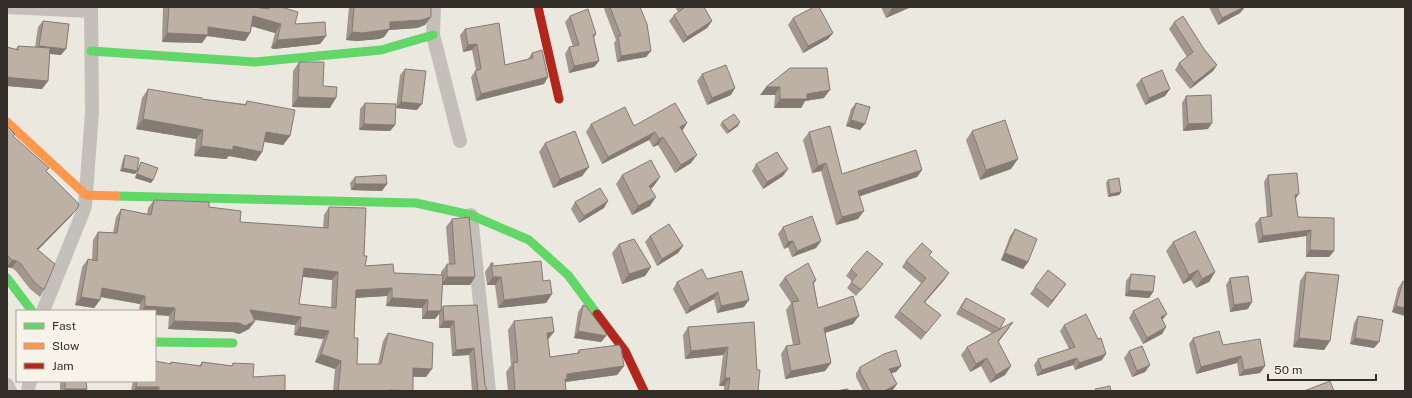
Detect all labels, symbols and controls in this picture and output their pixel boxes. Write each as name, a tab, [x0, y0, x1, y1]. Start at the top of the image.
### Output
legend	[16, 310, 156, 382]
text: Fast	[52, 319, 77, 333]
text: Slow	[52, 339, 80, 353]
scale bar	[1268, 356, 1376, 382]
text: Jam	[52, 359, 74, 373]
text: 50 m	[1274, 363, 1302, 377]

